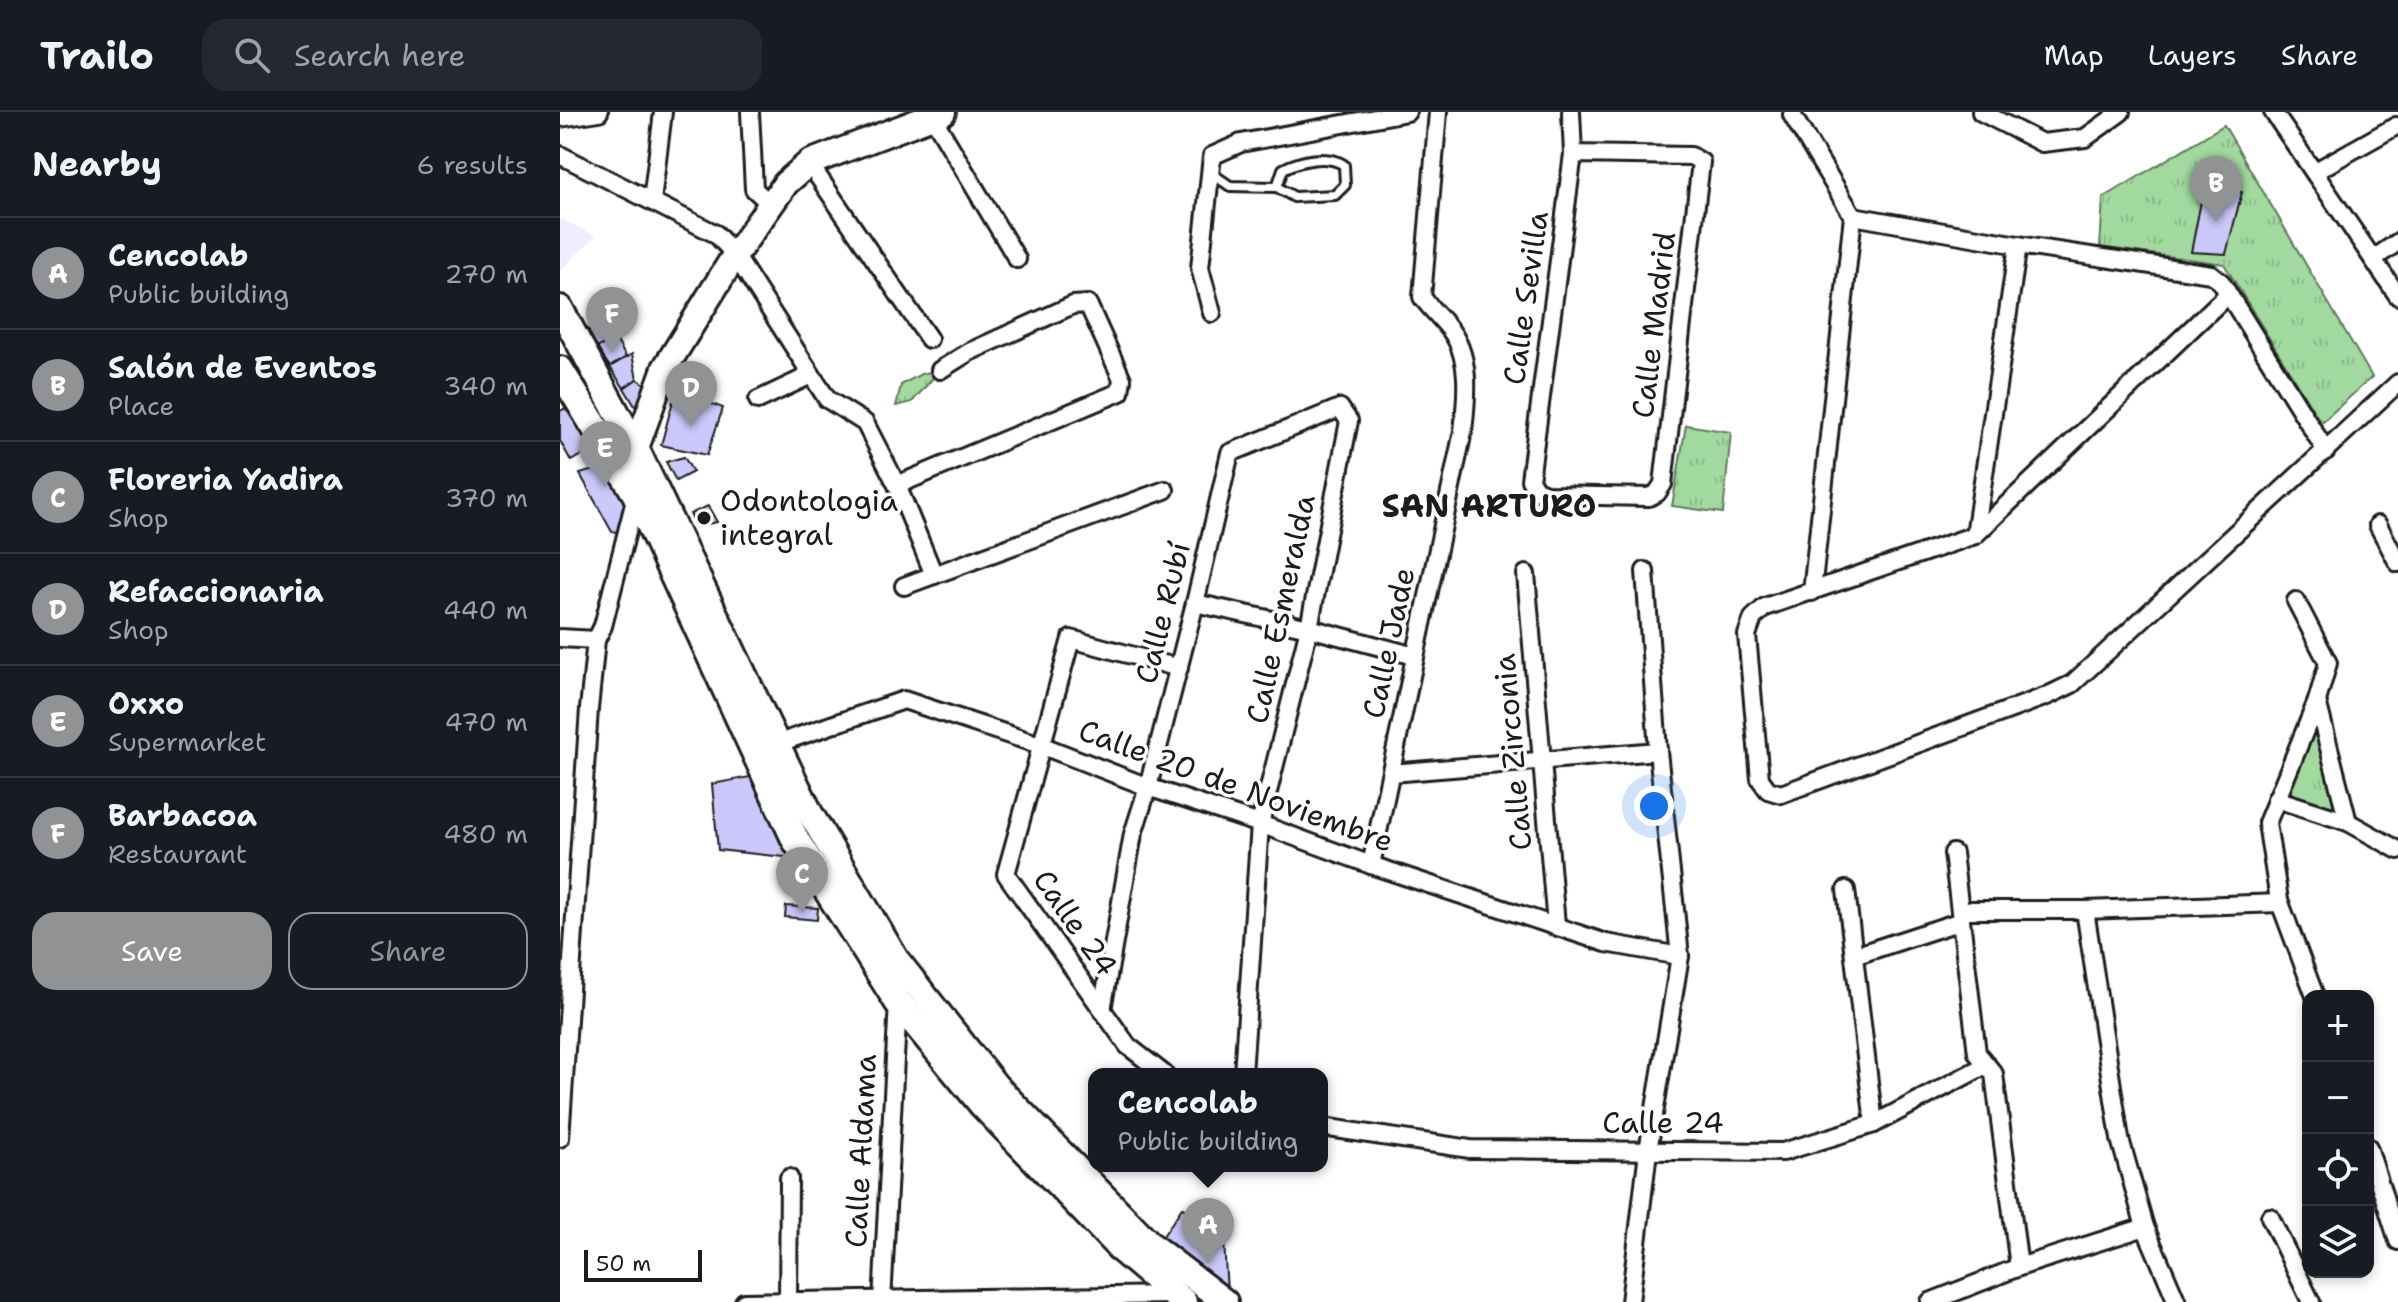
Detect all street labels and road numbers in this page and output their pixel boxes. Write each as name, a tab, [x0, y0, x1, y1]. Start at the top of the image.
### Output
street label: Calle Sevilla	[1493, 208, 1558, 387]
street label: Calle Madrid	[1622, 229, 1685, 421]
street label: Calle Esmeralda	[1236, 490, 1325, 727]
street label: Calle Rubí	[1125, 537, 1200, 688]
street label: Calle Jade	[1353, 564, 1425, 722]
street label: Calle Zirconia	[1483, 652, 1542, 852]
street label: Calle 20 de Noviembre	[1073, 709, 1399, 862]
street label: Calle 24	[1024, 861, 1127, 984]
street label: Calle Aldama	[835, 1053, 886, 1249]
street label: Calle 24	[1602, 1102, 1724, 1143]

